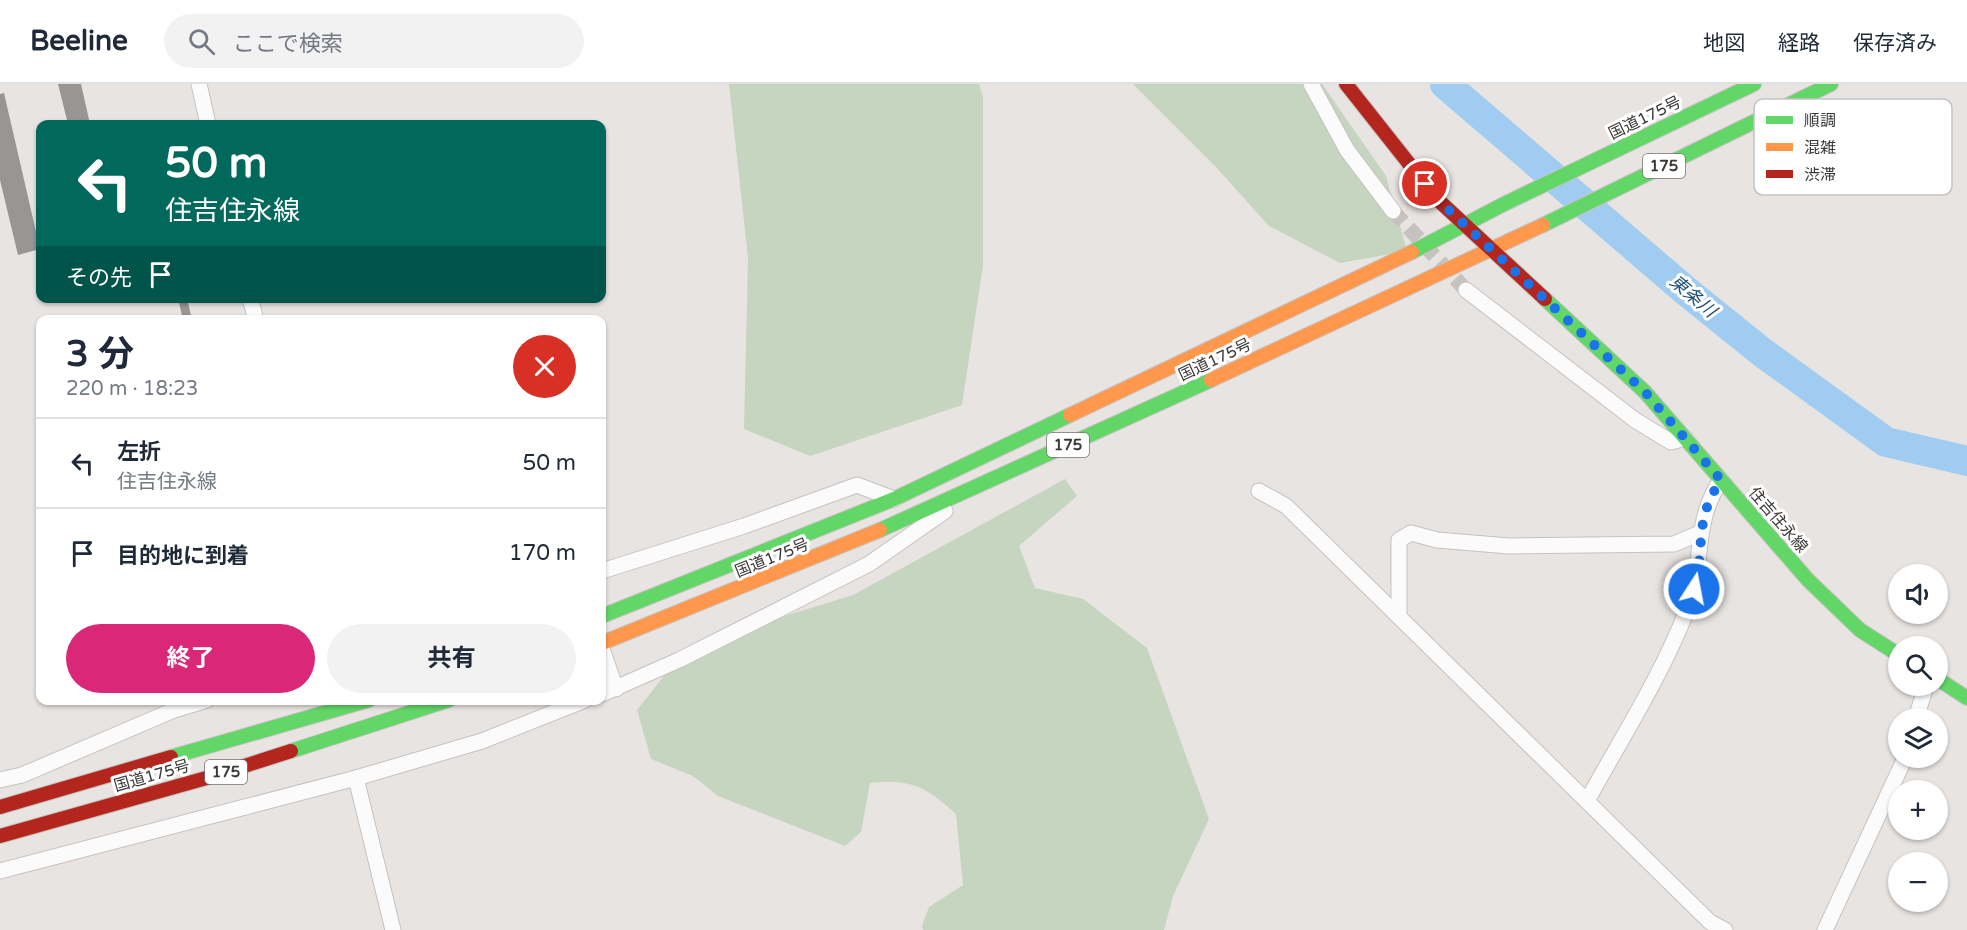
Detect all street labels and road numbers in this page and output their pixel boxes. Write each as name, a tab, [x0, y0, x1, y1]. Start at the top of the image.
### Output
street label: 国道175号	[1605, 92, 1685, 144]
road number: 175	[1643, 154, 1685, 178]
street label: 国道175号	[1175, 334, 1255, 386]
road number: 175	[1047, 433, 1089, 457]
street label: 住吉住永線	[1744, 483, 1812, 557]
street label: 国道175号	[732, 534, 812, 582]
street label: 国道175号	[112, 756, 192, 796]
road number: 175	[205, 760, 247, 784]

